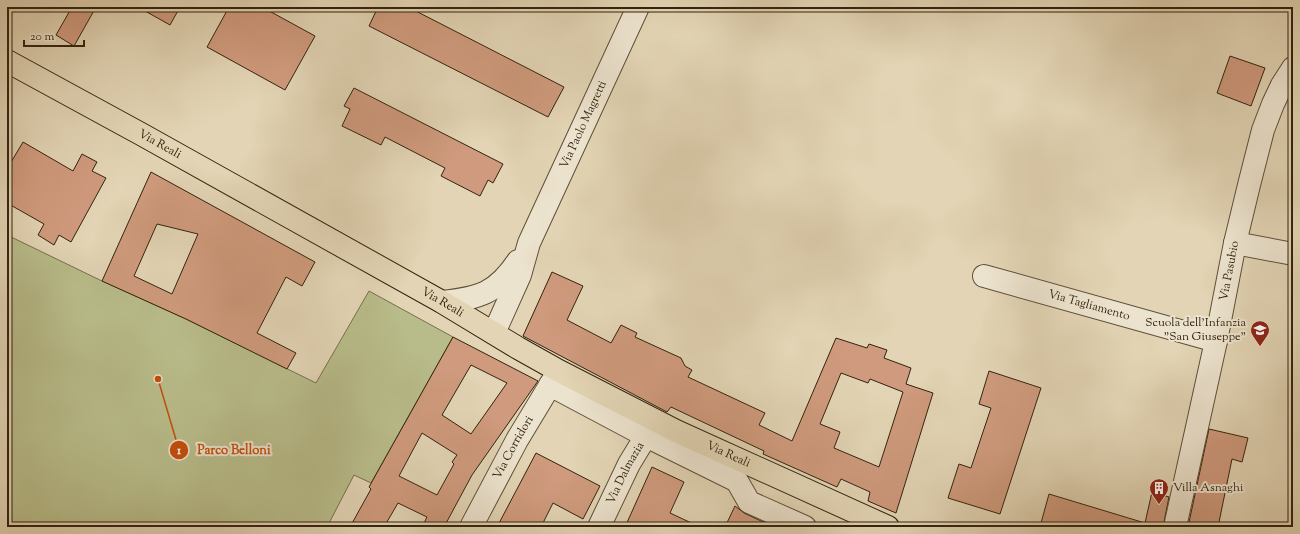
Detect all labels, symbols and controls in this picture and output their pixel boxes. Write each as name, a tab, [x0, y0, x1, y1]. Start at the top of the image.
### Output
scale bar	[24, 22, 84, 48]
text: 20 m	[30, 28, 55, 46]
street label: Via Paolo Magretti	[555, 77, 612, 172]
street label: Via Reali	[135, 125, 185, 164]
street label: Via Pasubio	[1215, 239, 1244, 302]
street label: Via Reali	[418, 283, 468, 322]
street label: Via Tagliamento	[1046, 285, 1132, 326]
place label: Scuola dell'Infanzia "San Giuseppe"	[1145, 314, 1246, 346]
school or university icon: Scuola dell'Infanzia "San Giuseppe"	[1249, 319, 1271, 347]
street label: Via Corridori	[489, 412, 539, 483]
callout: Parco Belloni	[169, 437, 278, 462]
street label: Via Reali	[703, 437, 754, 473]
street label: Via Dalmazia	[602, 438, 649, 507]
text: 1	[176, 442, 182, 460]
text: Parco Belloni	[197, 442, 271, 460]
building icon: Villa Asnaghi	[1148, 477, 1170, 505]
place label: Villa Asnaghi	[1173, 479, 1244, 497]

